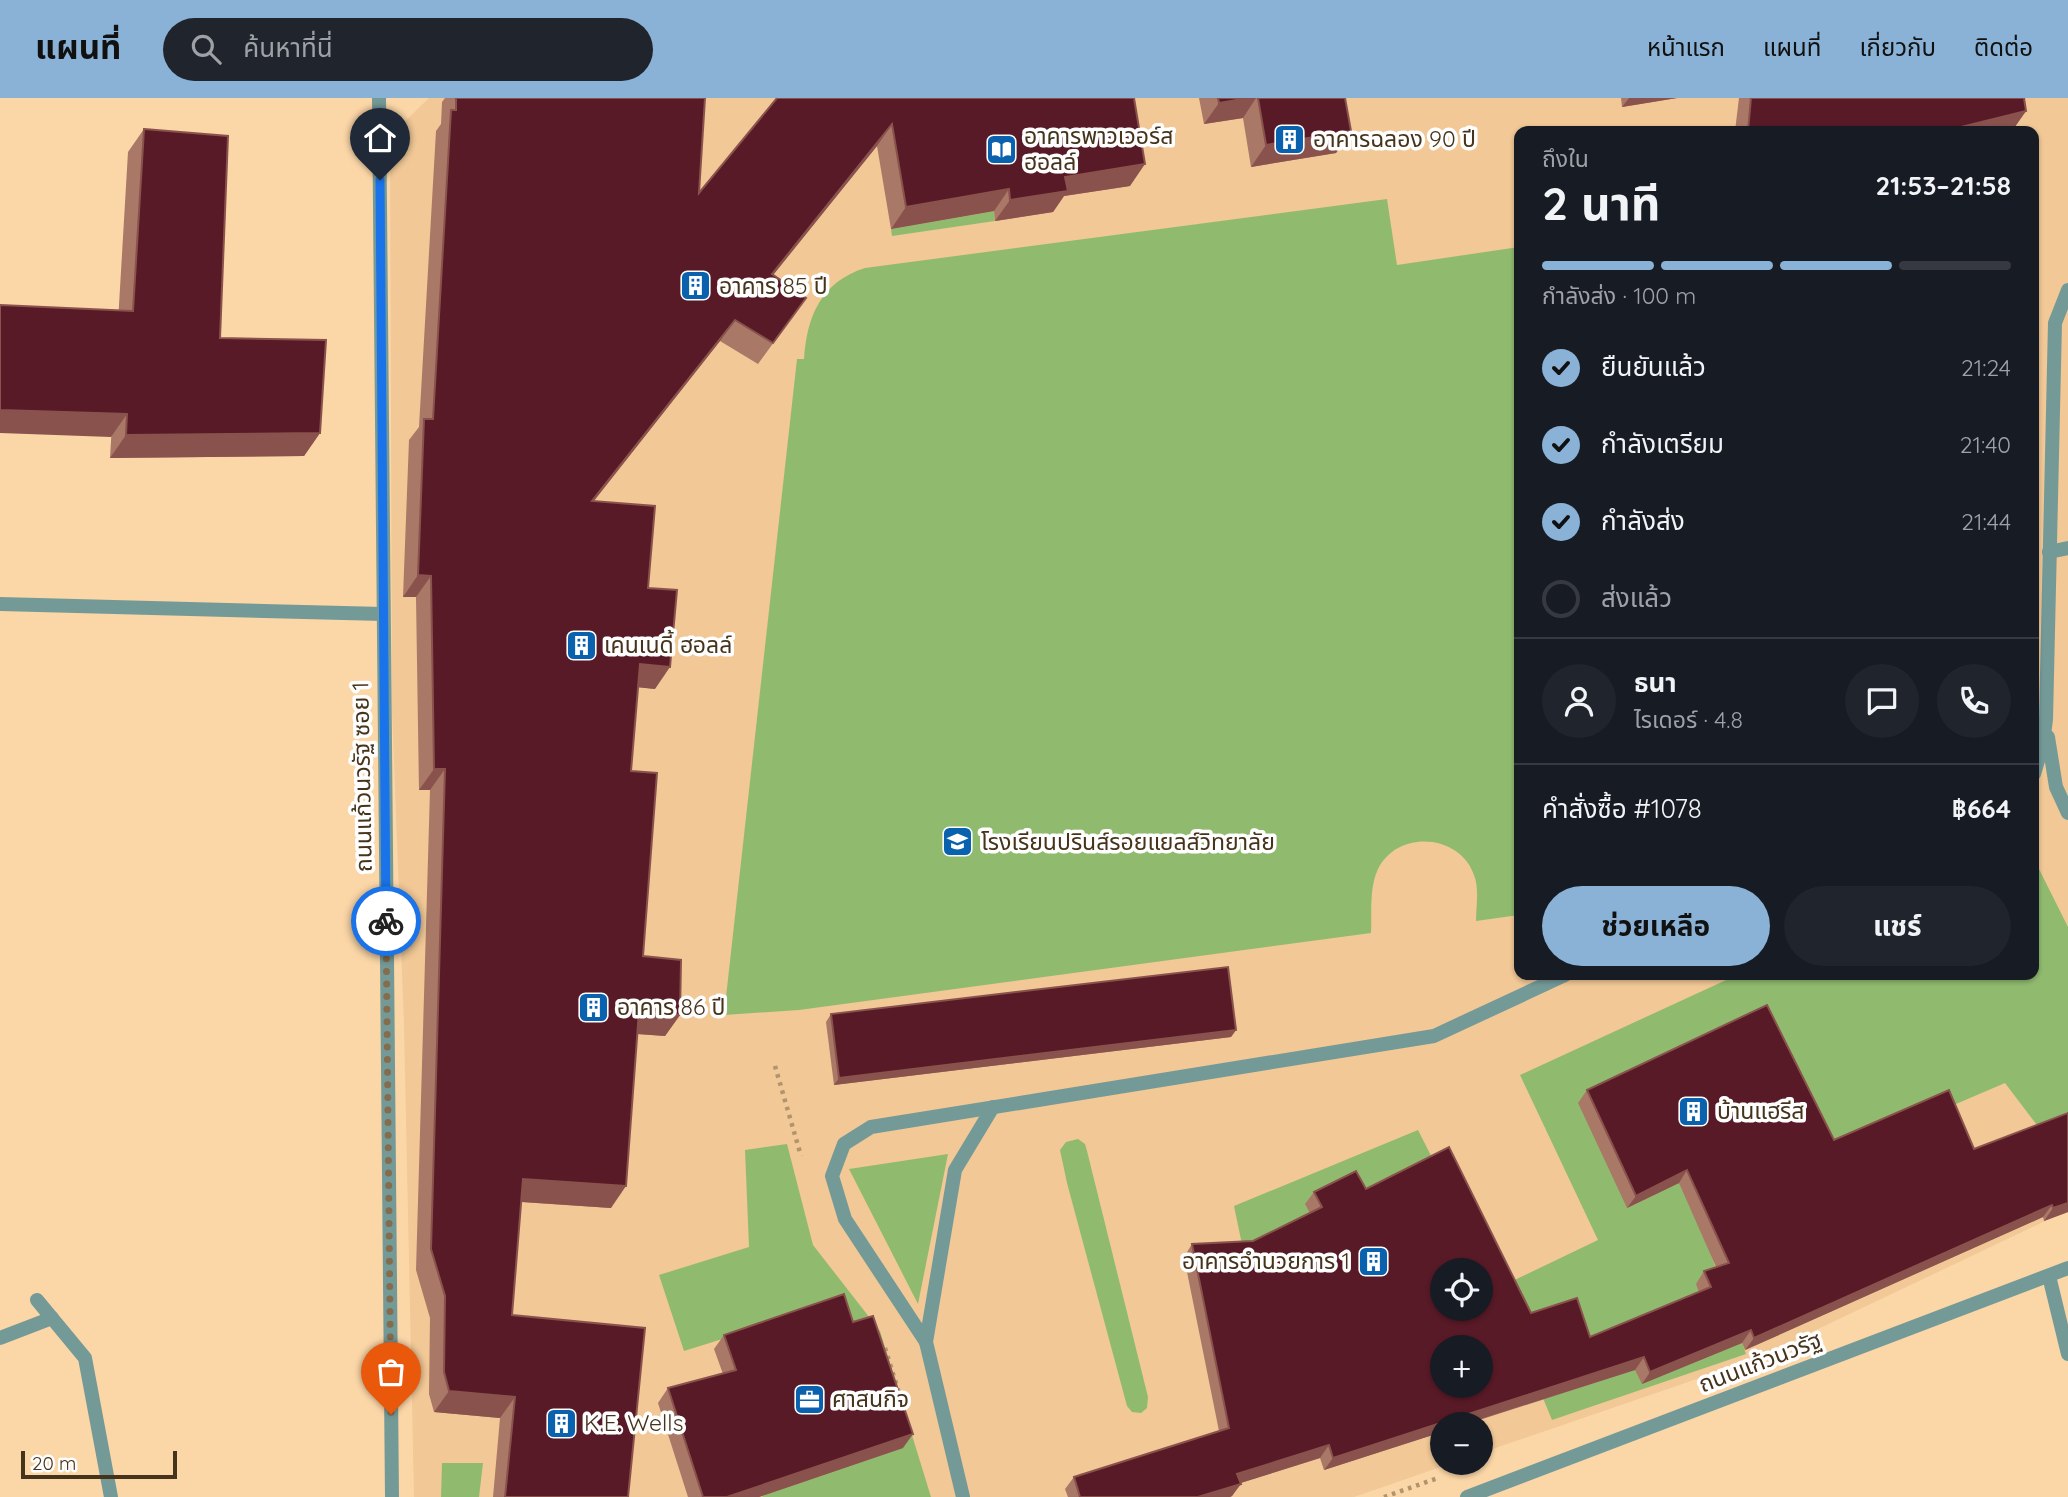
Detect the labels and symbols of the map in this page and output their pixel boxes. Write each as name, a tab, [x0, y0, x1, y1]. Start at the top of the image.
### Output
pin	[350, 108, 410, 180]
place label: อาคารพาวเวอร์ส ฮอลล์	[1024, 121, 1173, 176]
building icon: อาคารฉลอง 90 ปี	[1273, 122, 1307, 156]
place label: อาคารฉลอง 90 ปี	[1313, 124, 1476, 153]
library icon: อาคารพาวเวอร์ส ฮอลล์	[984, 132, 1018, 166]
building icon: อาคาร 85 ปี	[679, 269, 713, 303]
place label: อาคาร 85 ปี	[719, 271, 828, 300]
building icon: เคนเนดี้ ฮอลล์	[564, 628, 598, 662]
place label: เคนเนดี้ ฮอลล์	[604, 629, 732, 659]
street label: ถนนแก้วนวรัฐ ซอย 1	[345, 682, 378, 872]
school or university icon: โรงเรียนปรินส์รอยแยลส์วิทยาลัย	[941, 825, 975, 859]
place label: โรงเรียนปรินส์รอยแยลส์วิทยาลัย	[981, 827, 1275, 856]
courier	[351, 886, 421, 956]
building icon: อาคาร 86 ปี	[577, 990, 611, 1024]
place label: อาคาร 86 ปี	[617, 992, 726, 1021]
building icon: บ้านแฮรีส	[1677, 1094, 1711, 1128]
place label: บ้านแฮรีส	[1717, 1096, 1804, 1125]
building icon: อาคารอำนวยการ 1	[1356, 1244, 1390, 1278]
place label: อาคารอำนวยการ 1	[1182, 1246, 1350, 1275]
street label: ถนนแก้วนวรัฐ	[1694, 1325, 1825, 1398]
pin	[361, 1342, 421, 1414]
office icon: ศาสนกิจ	[792, 1382, 826, 1416]
place label: ศาสนกิจ	[832, 1384, 909, 1413]
building icon: K.E. Wells	[544, 1406, 578, 1440]
place label: K.E. Wells	[584, 1408, 683, 1437]
scale bar	[21, 1448, 177, 1480]

